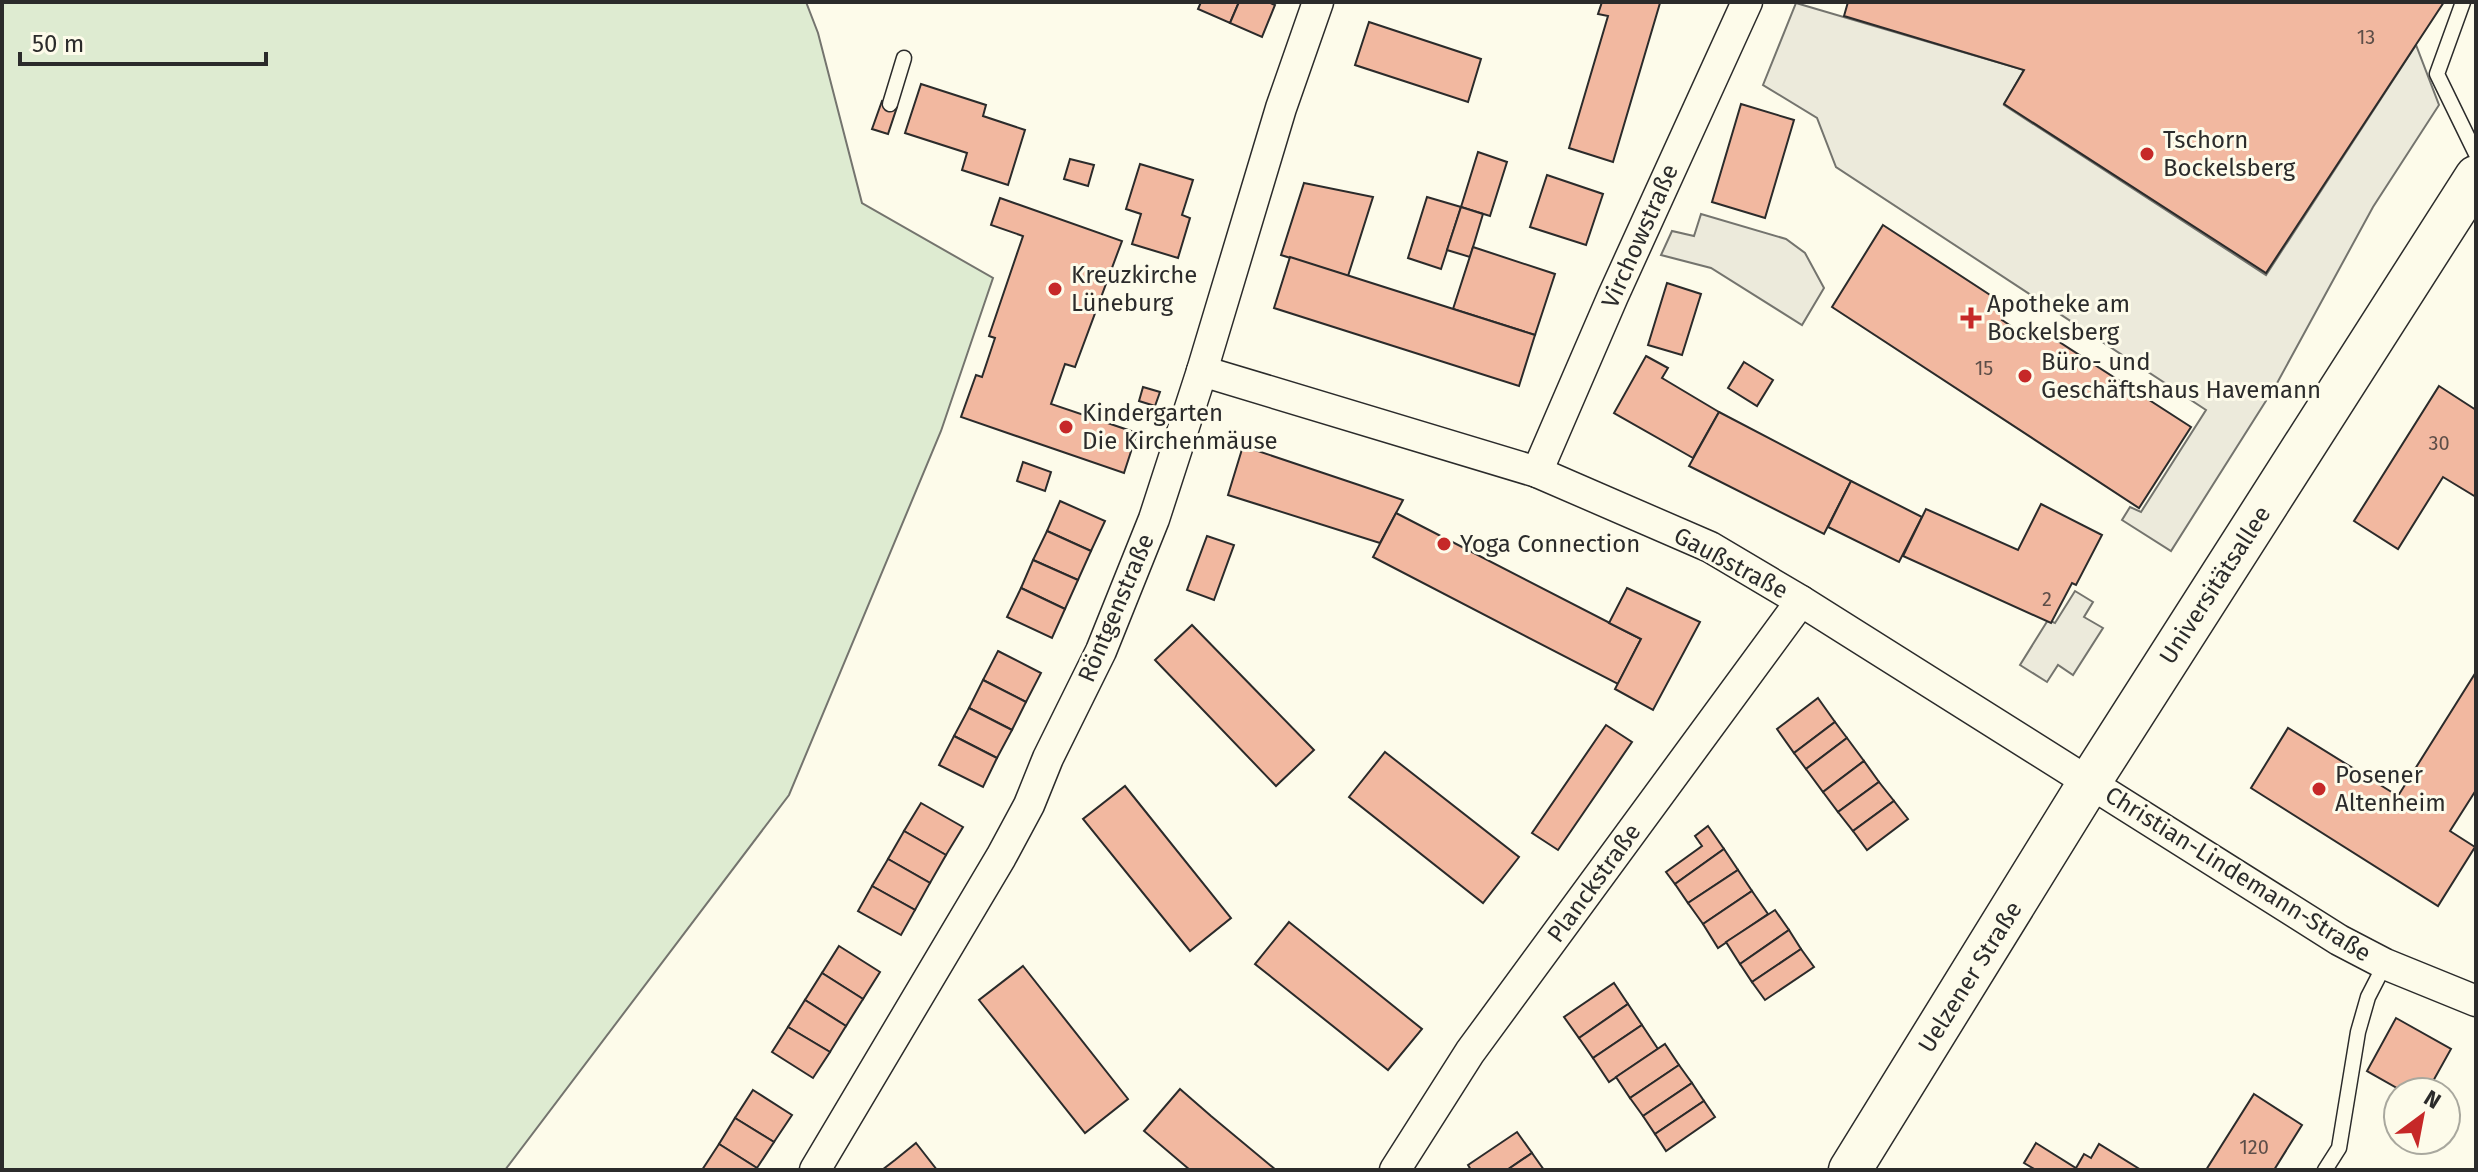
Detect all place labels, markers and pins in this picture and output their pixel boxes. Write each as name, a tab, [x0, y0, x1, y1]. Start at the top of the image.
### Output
place label: Tschorn Bockelsberg	[2163, 126, 2296, 182]
marker: Tschorn Bockelsberg	[2138, 145, 2156, 163]
place label: Kreuzkirche Lüneburg	[1071, 261, 1197, 317]
marker: Kreuzkirche Lüneburg	[1046, 280, 1064, 298]
place label: Apotheke am Bockelsberg	[1987, 290, 2130, 346]
marker: Apotheke am Bockelsberg	[1962, 309, 1980, 327]
place label: Büro- und Geschäftshaus Havemann	[2041, 348, 2321, 404]
marker: Büro- und Geschäftshaus Havemann	[2016, 367, 2034, 385]
place label: Kindergarten Die Kirchenmäuse	[1082, 399, 1278, 455]
marker: Kindergarten Die Kirchenmäuse	[1057, 418, 1075, 436]
place label: Yoga Connection	[1460, 530, 1640, 558]
marker: Yoga Connection	[1435, 535, 1453, 553]
place label: Posener Altenheim	[2335, 761, 2446, 817]
marker: Posener Altenheim	[2310, 780, 2328, 798]

